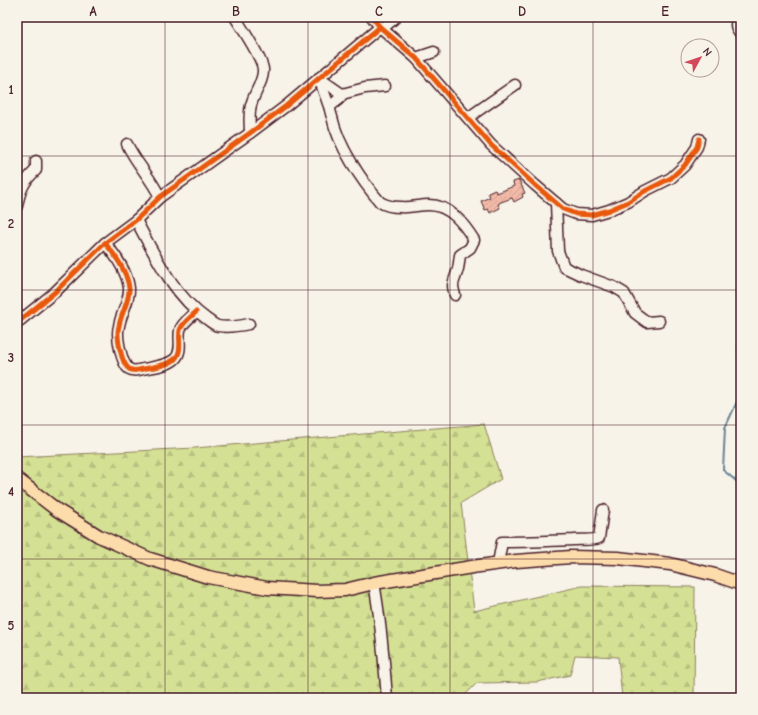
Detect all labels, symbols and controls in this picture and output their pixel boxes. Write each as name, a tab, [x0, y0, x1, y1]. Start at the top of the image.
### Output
text: A	[89, 4, 97, 19]
text: B	[232, 4, 240, 19]
text: C	[375, 4, 383, 19]
text: D	[518, 4, 526, 19]
text: E	[661, 4, 669, 19]
north arrow	[680, 38, 720, 78]
text: N	[700, 45, 715, 59]
text: 1	[8, 82, 14, 97]
text: 2	[8, 216, 14, 231]
text: 3	[8, 350, 14, 365]
text: 4	[8, 484, 14, 499]
text: 5	[8, 618, 15, 633]

